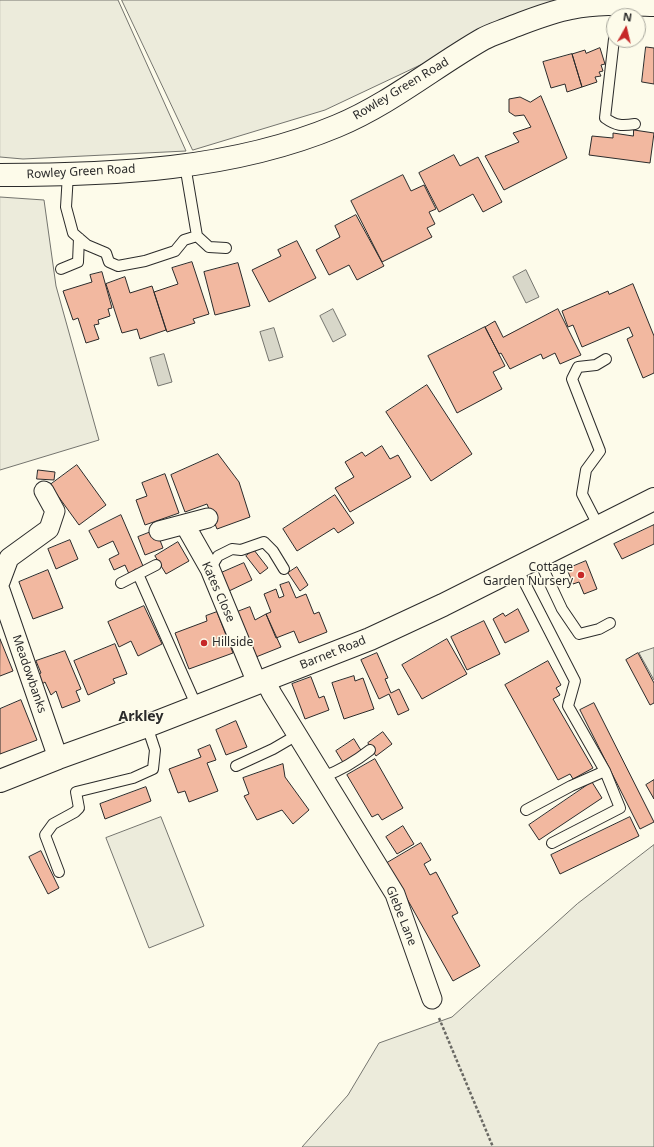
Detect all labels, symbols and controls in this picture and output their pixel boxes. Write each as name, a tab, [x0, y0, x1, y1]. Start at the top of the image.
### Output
north arrow	[606, 8, 646, 48]
text: N	[622, 9, 633, 25]
street label: Rowley Green Road	[351, 55, 451, 123]
street label: Rowley Green Road	[26, 162, 136, 182]
street label: Kates Close	[198, 560, 238, 624]
place label: Cottage Garden Nursery	[483, 561, 573, 589]
marker: Cottage Garden Nursery	[576, 570, 586, 580]
street label: Meadowbanks	[9, 633, 49, 715]
street label: Barnet Road	[298, 633, 368, 673]
place label: Hillside	[212, 636, 253, 650]
marker: Hillside	[199, 638, 209, 648]
district label: Arkley	[119, 709, 163, 725]
street label: Glebe Lane	[383, 884, 419, 948]

